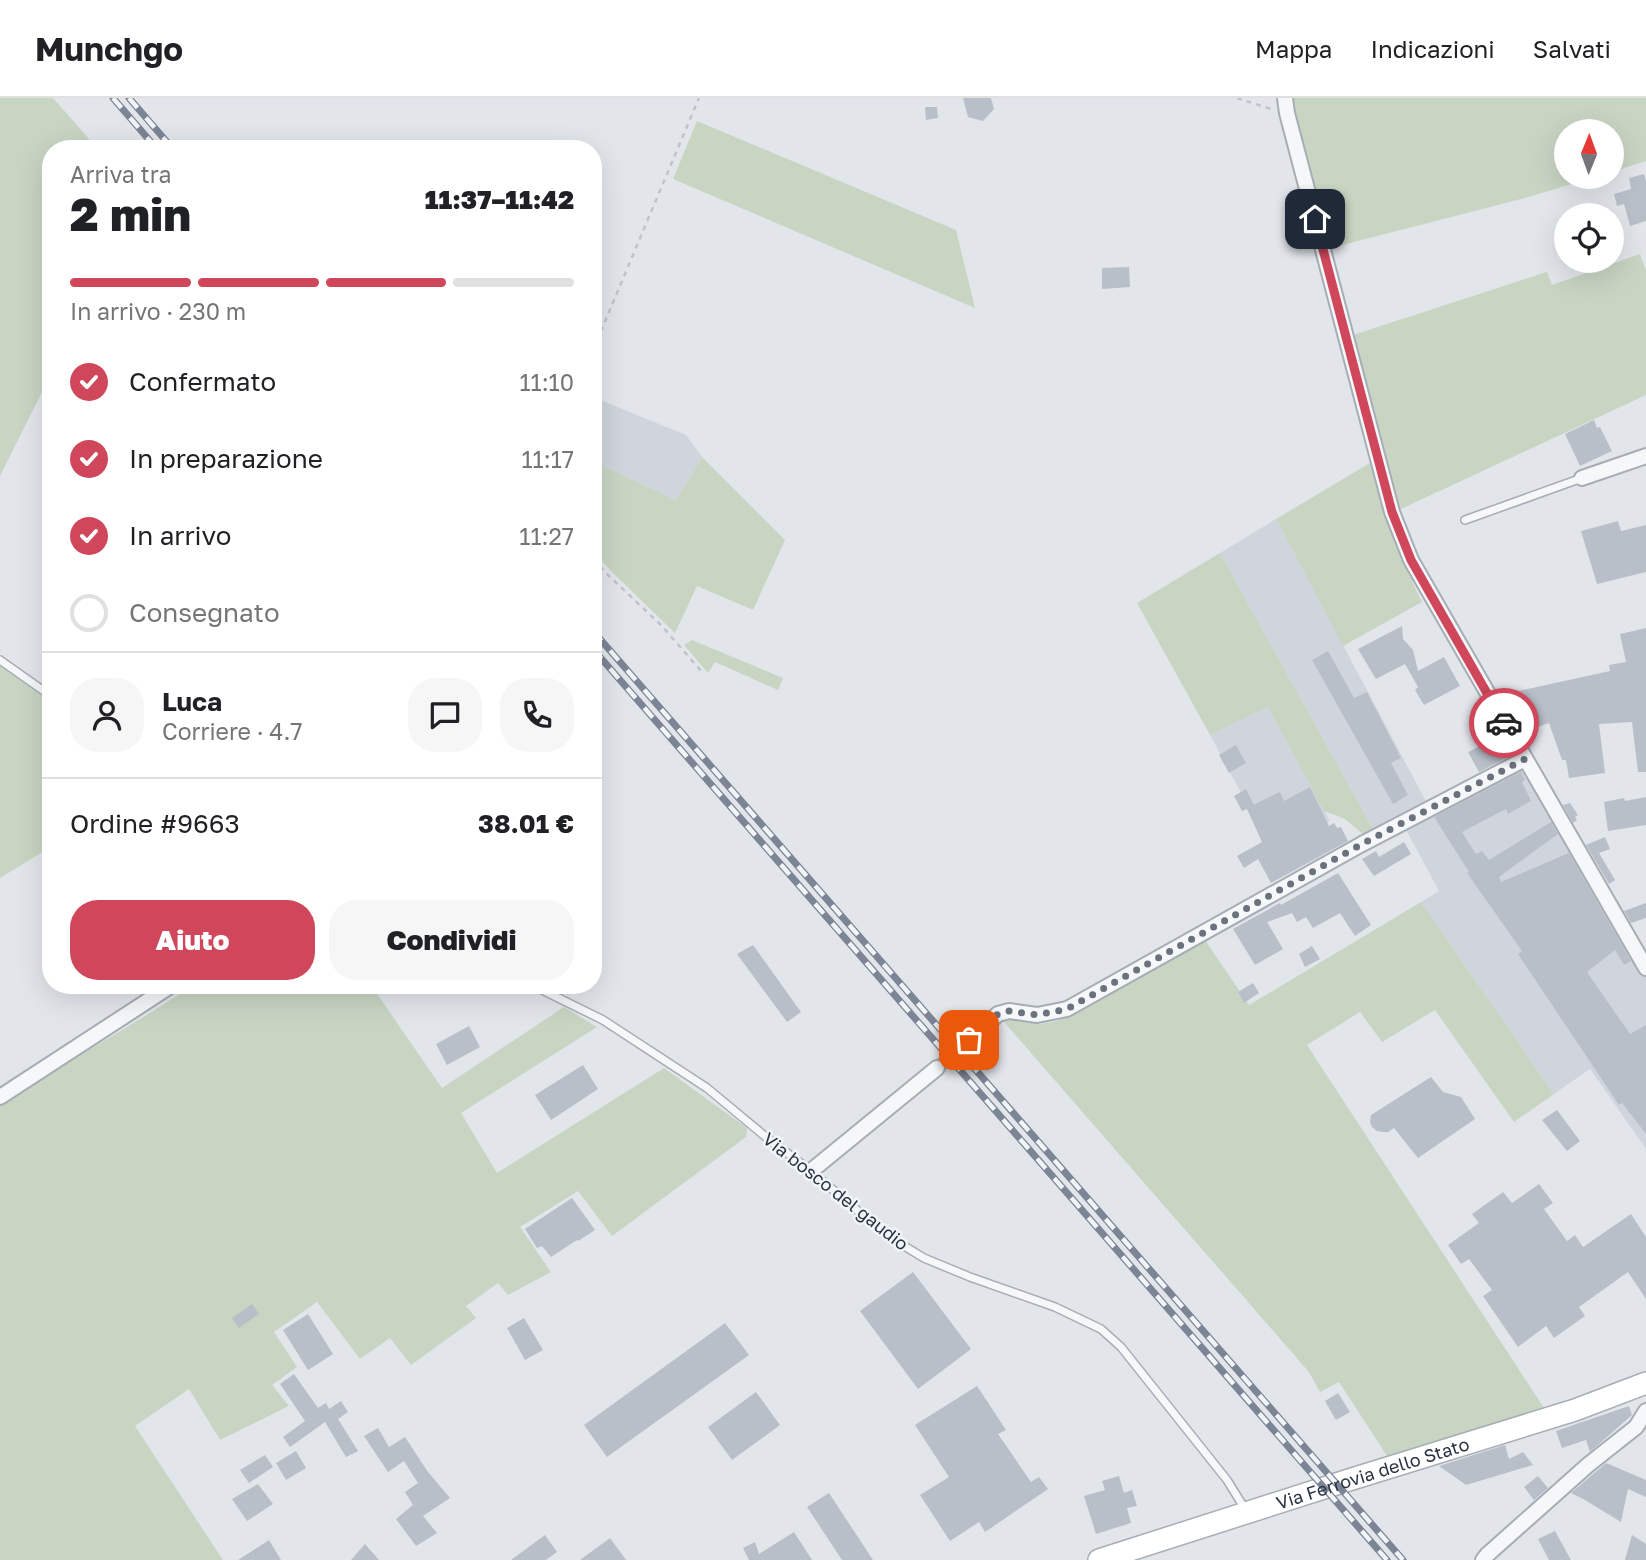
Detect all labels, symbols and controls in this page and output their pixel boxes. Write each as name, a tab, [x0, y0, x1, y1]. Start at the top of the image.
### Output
text: Munchgo	[35, 29, 183, 68]
text: Mappa	[1255, 34, 1332, 63]
text: Indicazioni	[1370, 34, 1495, 63]
text: Salvati	[1533, 34, 1611, 63]
north arrow	[1554, 119, 1624, 189]
map controls	[1554, 119, 1624, 273]
text: Arriva tra	[70, 160, 171, 188]
text: 11:37–11:42	[425, 184, 574, 215]
text: 2 min	[70, 186, 191, 241]
pin	[1285, 189, 1345, 249]
icon: home	[1296, 200, 1334, 238]
button: locate	[1554, 203, 1624, 273]
text: In arrivo · 230 m	[70, 297, 246, 325]
icon: check	[70, 363, 108, 401]
text: Confermato	[129, 366, 276, 397]
text: 11:10	[519, 368, 574, 396]
icon: check	[70, 440, 108, 478]
text: In preparazione	[129, 443, 323, 474]
text: 11:17	[521, 445, 574, 473]
icon: check	[70, 517, 108, 555]
text: In arrivo	[129, 520, 231, 551]
text: 11:27	[519, 522, 574, 550]
text: Consegnato	[129, 597, 280, 628]
button: person	[70, 678, 144, 752]
button: chat	[408, 678, 482, 752]
button: phone	[500, 678, 574, 752]
text: Luca	[162, 686, 222, 717]
courier	[1469, 688, 1539, 758]
icon: car	[1485, 704, 1523, 742]
text: Corriere · 4.7	[162, 717, 302, 745]
text: Ordine #9663	[70, 808, 240, 839]
text: 38.01 €	[478, 808, 574, 839]
button: Aiuto	[70, 900, 315, 980]
button: Condividi	[329, 900, 574, 980]
pin	[939, 1010, 999, 1070]
icon: bag	[950, 1021, 988, 1059]
street label: Via bosco del gaudio	[759, 1127, 913, 1255]
street label: Via Ferrovia dello Stato	[1273, 1432, 1472, 1514]

